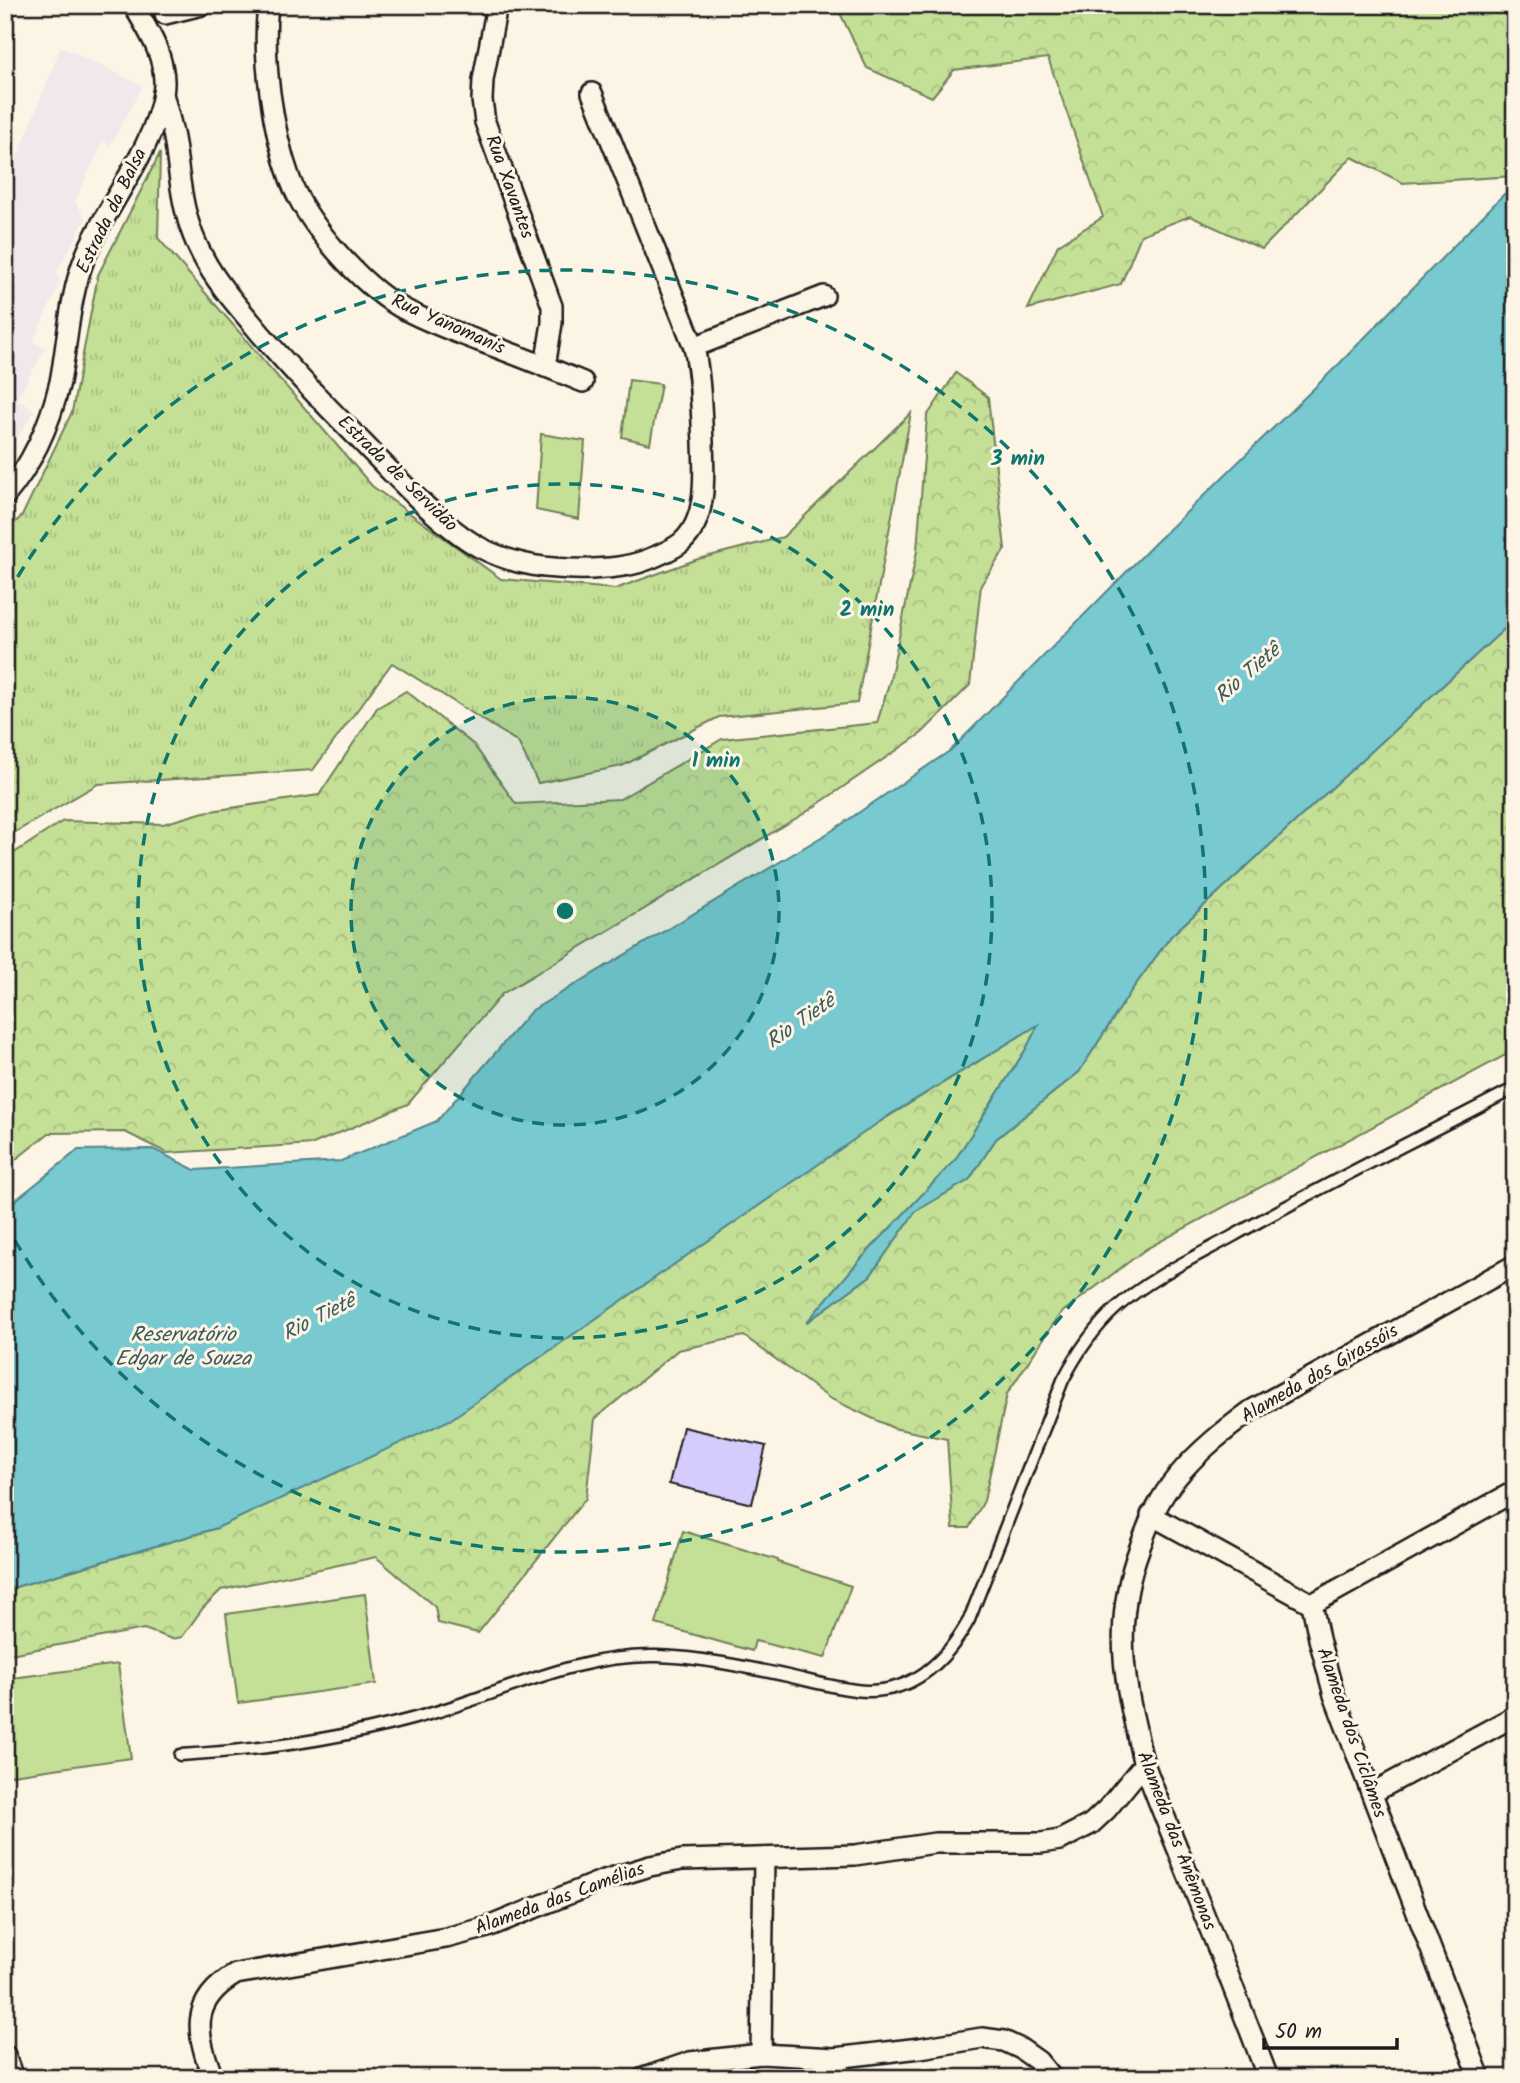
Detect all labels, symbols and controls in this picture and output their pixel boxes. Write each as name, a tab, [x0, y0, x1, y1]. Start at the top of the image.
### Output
street label: Rua Xavantes	[476, 131, 542, 243]
street label: Estrada da Balsa	[69, 143, 155, 279]
street label: Rua Yanomanis	[386, 286, 510, 364]
street label: Estrada de Servidão	[330, 408, 464, 540]
text: 3 min	[990, 443, 1045, 476]
text: 2 min	[840, 594, 894, 627]
water label: Rio Tietê	[1208, 633, 1291, 712]
text: 1 min	[692, 745, 740, 778]
centre of rings	[553, 899, 577, 923]
water label: Rio Tietê	[759, 984, 846, 1058]
water label: Rio Tietê	[277, 1284, 365, 1350]
street label: Alameda dos Girassóis	[1236, 1317, 1404, 1431]
water label: Reservatório Edgar de Souza	[115, 1319, 252, 1376]
street label: Alameda dos Ciclâmes	[1308, 1644, 1394, 1822]
street label: Alameda das Anêmonas	[1128, 1747, 1224, 1935]
street label: Alameda das Camélias	[471, 1854, 649, 1944]
scale bar	[1264, 2006, 1398, 2050]
text: 50 m	[1275, 2016, 1322, 2049]

